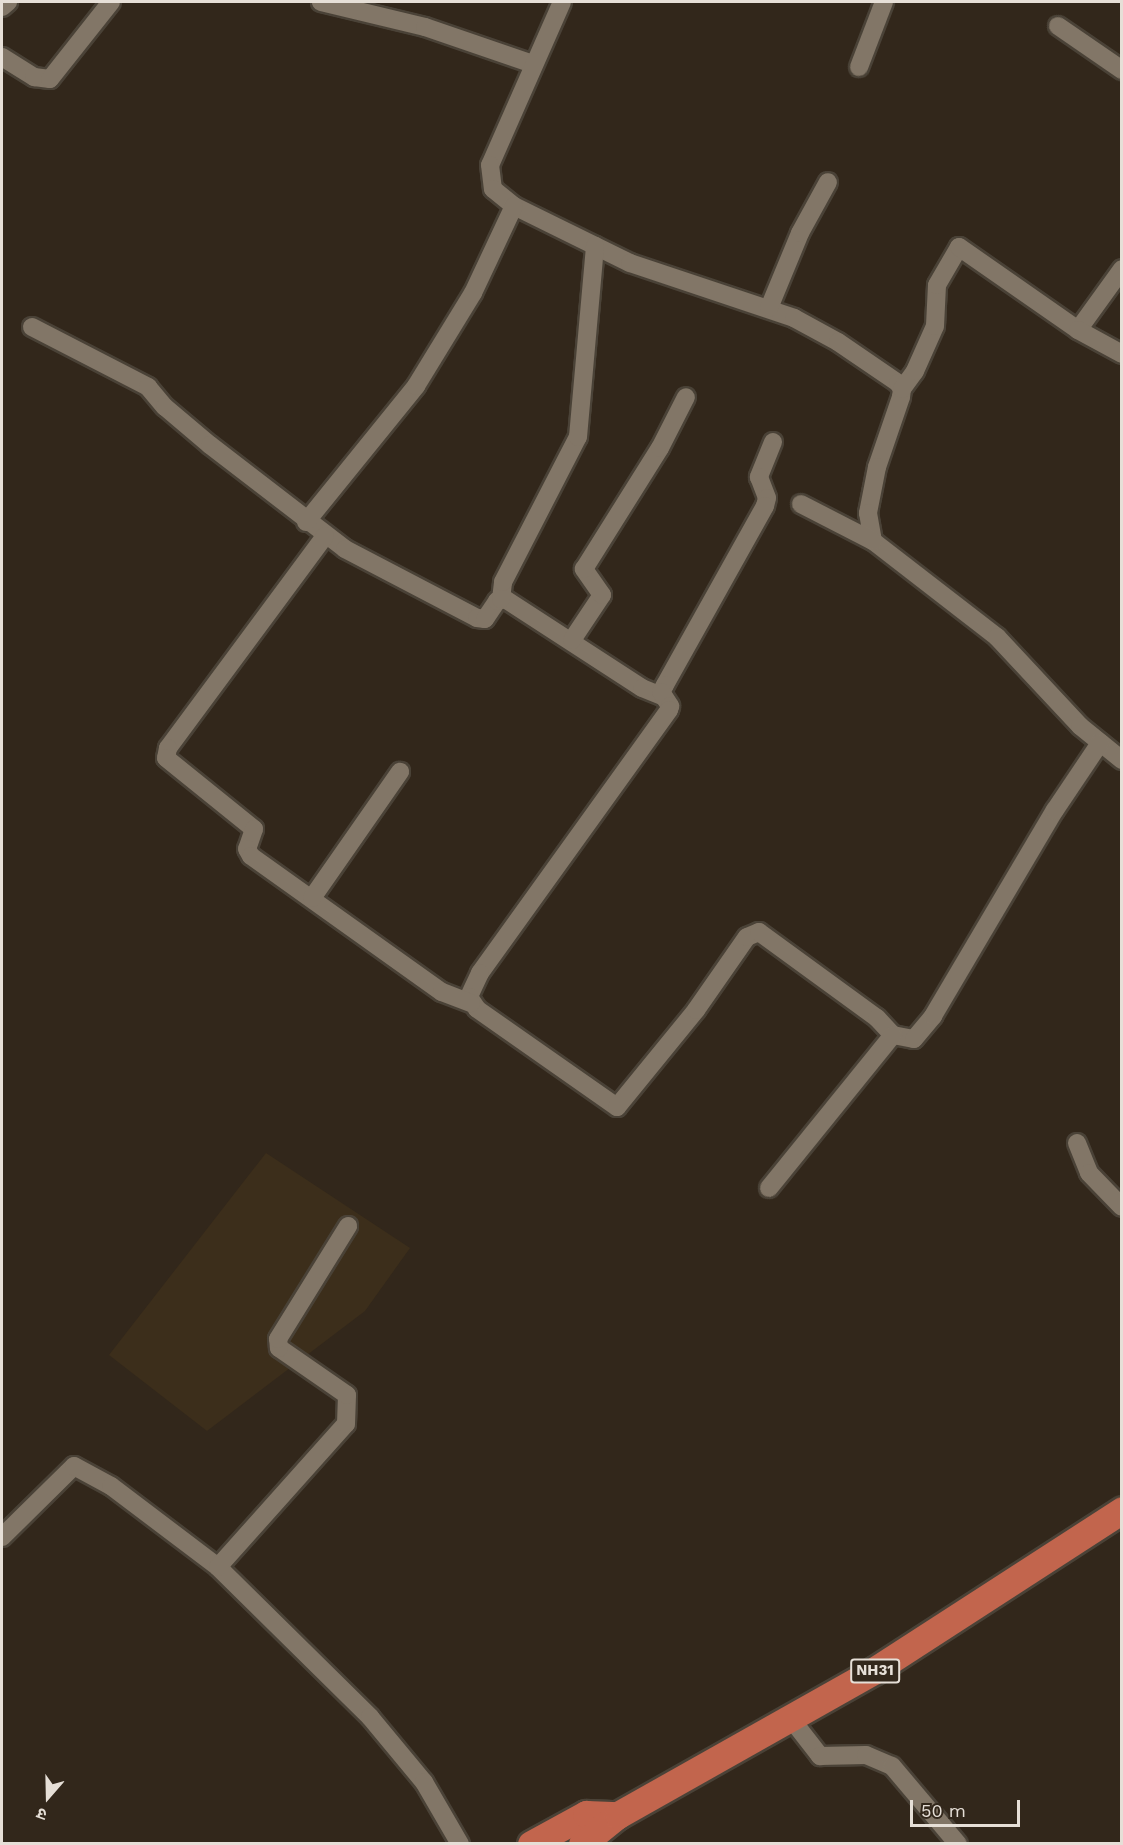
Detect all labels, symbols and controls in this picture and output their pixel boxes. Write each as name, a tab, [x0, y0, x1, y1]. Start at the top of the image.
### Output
road number: NH31	[850, 1659, 900, 1683]
north arrow	[18, 1767, 78, 1827]
scale bar	[913, 1788, 1022, 1826]
text: 50 m	[921, 1800, 966, 1821]
text: उ	[34, 1804, 49, 1825]

